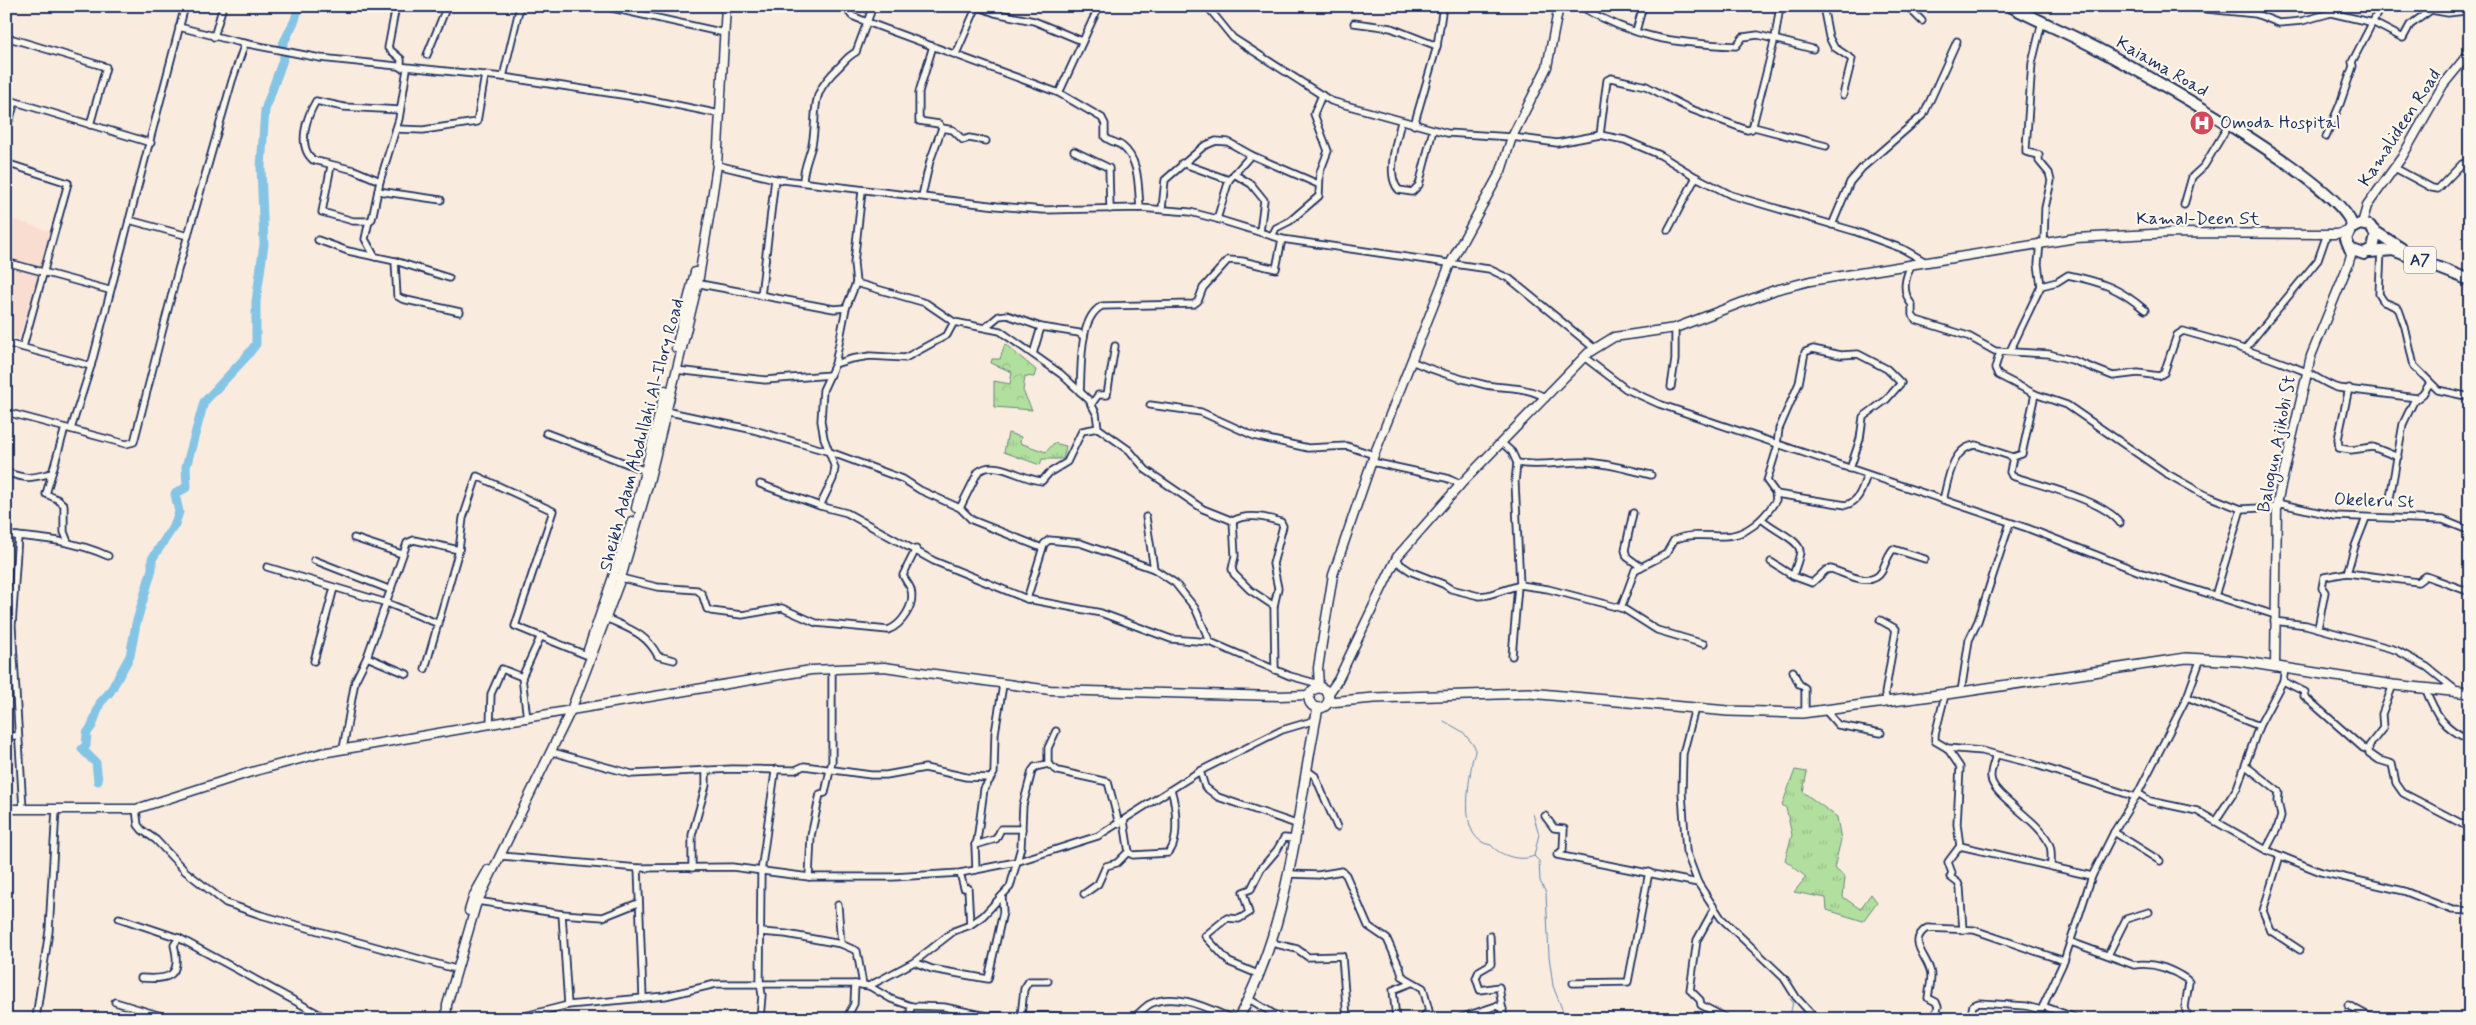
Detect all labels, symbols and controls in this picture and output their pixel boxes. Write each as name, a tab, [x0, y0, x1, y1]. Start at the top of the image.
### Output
street label: Kaiama Road	[2111, 31, 2213, 103]
street label: Kamalideen Road	[2353, 65, 2447, 191]
hospital icon: Omoda Hospital	[2189, 110, 2215, 136]
place label: Omoda Hospital	[2220, 111, 2341, 135]
street label: Kamal-Deen St	[2136, 207, 2260, 231]
road number: A7	[2404, 246, 2436, 274]
street label: Sheikh Adam Abdullahi Al-Ilory Road	[594, 296, 690, 574]
street label: Balogun Ajikobi St	[2252, 373, 2303, 515]
street label: Okeleru St	[2333, 488, 2415, 514]

